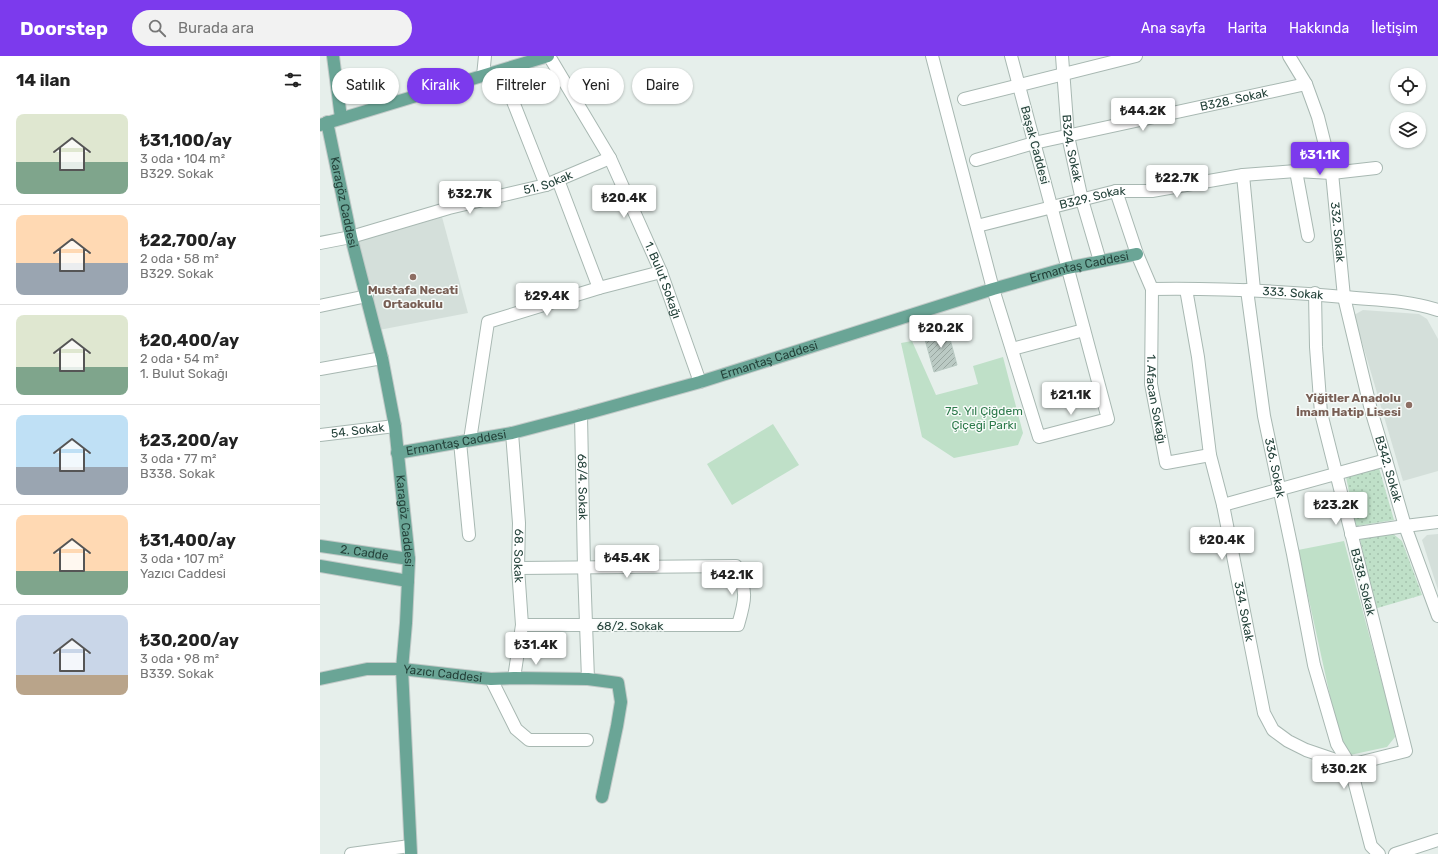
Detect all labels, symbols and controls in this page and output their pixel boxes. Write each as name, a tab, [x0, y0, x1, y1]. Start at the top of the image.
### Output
search box	[132, 10, 412, 46]
text: Doorstep	[20, 17, 108, 40]
icon: search	[146, 17, 168, 39]
text: Burada ara	[178, 19, 254, 37]
text: Ana sayfa	[1141, 20, 1205, 37]
text: Harita	[1227, 20, 1267, 37]
text: Hakkında	[1289, 20, 1349, 37]
text: İletişim	[1371, 20, 1418, 37]
chip: Satılık	[332, 68, 399, 104]
chip: Kiralık	[407, 68, 474, 104]
chip: Filtreler	[482, 68, 560, 104]
chip: Yeni	[568, 68, 624, 104]
chip: Daire	[632, 68, 693, 104]
map controls	[1390, 68, 1426, 148]
button: locate	[1390, 68, 1426, 104]
icon: filters	[282, 69, 304, 91]
text: 14 ilan	[16, 70, 70, 90]
street label: B328. Sokak	[1199, 85, 1270, 114]
pin: ₺44.2K	[1110, 98, 1176, 132]
text: ₺44.2K	[1120, 103, 1166, 118]
street label: Başak Caddesi	[1018, 104, 1052, 186]
button: layers	[1390, 112, 1426, 148]
street label: B324. Sokak	[1059, 114, 1085, 184]
icon: home	[48, 130, 96, 178]
text: ₺31,100/ay	[140, 130, 232, 150]
pin: ₺31.1K	[1287, 142, 1353, 176]
text: ₺31.1K	[1300, 147, 1340, 162]
text: 3 oda · 104 m²	[140, 151, 225, 166]
street label: Karagöz Caddesi	[327, 156, 360, 249]
pin: ₺22.7K	[1144, 165, 1210, 199]
text: B329. Sokak	[140, 166, 213, 181]
street label: 51. Sokak	[522, 167, 575, 197]
text: ₺22.7K	[1155, 170, 1199, 185]
pin: ₺32.7K	[437, 181, 503, 215]
street label: B329. Sokak	[1058, 184, 1126, 212]
pin: ₺20.4K	[591, 185, 657, 219]
text: ₺32.7K	[448, 186, 492, 201]
text: ₺20.4K	[601, 190, 647, 205]
street label: 332. Sokak	[1328, 201, 1348, 264]
text: ₺22,700/ay	[140, 230, 236, 250]
icon: home	[48, 231, 96, 279]
street label: 1. Bulut Sokağı	[641, 240, 684, 321]
street label: Ermantaş Caddesi	[1028, 249, 1130, 285]
text: 2 oda · 58 m²	[140, 251, 219, 266]
text: B329. Sokak	[140, 266, 213, 281]
marker: Mustafa Necati Ortaokulu	[408, 272, 418, 282]
place label: Mustafa Necati Ortaokulu	[368, 283, 458, 311]
pin: ₺29.4K	[514, 283, 580, 317]
street label: 333. Sokak	[1262, 284, 1325, 302]
text: ₺29.4K	[525, 288, 569, 303]
pin: ₺20.2K	[908, 315, 974, 349]
text: ₺20.2K	[918, 320, 964, 335]
text: ₺20,400/ay	[140, 330, 239, 350]
icon: home	[48, 331, 96, 379]
street label: Ermantaş Caddesi	[719, 338, 820, 382]
text: 2 oda · 54 m²	[140, 351, 219, 366]
street label: 1. Afacan Sokağı	[1144, 354, 1169, 445]
text: 1. Bulut Sokağı	[140, 366, 228, 381]
pin: ₺21.1K	[1038, 382, 1104, 416]
text: ₺21.1K	[1051, 387, 1091, 402]
place label: Yiğitler Anadolu İmam Hatip Lisesi	[1296, 391, 1401, 419]
marker: Yiğitler Anadolu İmam Hatip Lisesi	[1404, 400, 1414, 410]
park label: 75. Yıl Çiğdem Çiçeği Parkı	[945, 404, 1023, 432]
street label: 54. Sokak	[330, 420, 386, 441]
street label: Ermantaş Caddesi	[405, 427, 507, 458]
text: ₺23,200/ay	[140, 430, 238, 450]
icon: home	[48, 431, 96, 479]
street label: B342. Sokak	[1372, 434, 1405, 505]
street label: 336. Sokak	[1262, 436, 1288, 500]
text: 3 oda · 77 m²	[140, 451, 217, 466]
street label: 68/4. Sokak	[575, 454, 590, 521]
text: B338. Sokak	[140, 466, 215, 481]
street label: Karagöz Caddesi	[393, 474, 416, 567]
pin: ₺23.2K	[1303, 492, 1369, 526]
text: ₺23.2K	[1313, 497, 1359, 512]
pin: ₺20.4K	[1189, 527, 1255, 561]
street label: 68. Sokak	[511, 529, 526, 584]
text: ₺31,400/ay	[140, 530, 236, 550]
icon: home	[48, 531, 96, 579]
text: ₺20.4K	[1199, 532, 1245, 547]
street label: 2. Cadde	[339, 542, 390, 563]
pin: ₺45.4K	[594, 545, 660, 579]
street label: B338. Sokak	[1348, 547, 1378, 618]
text: ₺45.4K	[604, 550, 650, 565]
text: 3 oda · 107 m²	[140, 551, 224, 566]
pin: ₺42.1K	[699, 562, 765, 596]
text: Yazıcı Caddesi	[140, 566, 226, 581]
text: ₺42.1K	[711, 567, 753, 582]
street label: 334. Sokak	[1231, 580, 1257, 644]
street label: 68/2. Sokak	[597, 619, 664, 633]
text: ₺30,200/ay	[140, 630, 239, 650]
icon: home	[48, 631, 96, 679]
pin: ₺31.4K	[503, 632, 569, 666]
text: ₺31.4K	[514, 637, 558, 652]
text: 3 oda · 98 m²	[140, 651, 219, 666]
street label: Yazıcı Caddesi	[402, 662, 483, 685]
text: B339. Sokak	[140, 666, 214, 681]
pin: ₺30.2K	[1311, 756, 1377, 790]
text: ₺30.2K	[1321, 761, 1367, 776]

